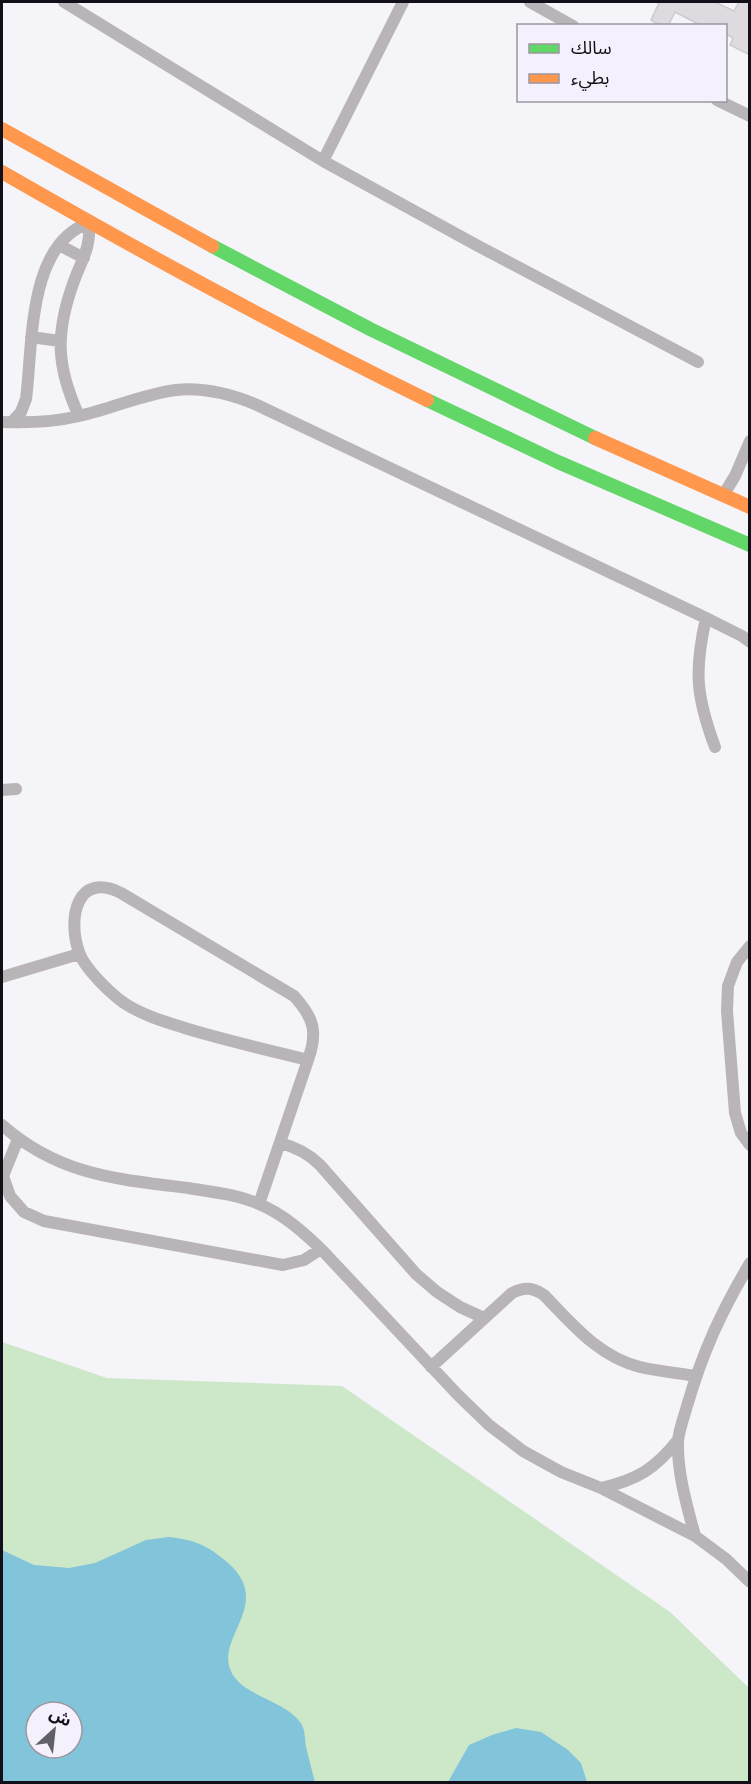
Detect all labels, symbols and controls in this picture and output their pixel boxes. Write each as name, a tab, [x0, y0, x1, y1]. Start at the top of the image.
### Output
legend	[517, 24, 727, 102]
text: سالك	[571, 35, 612, 59]
text: بطيء	[571, 65, 609, 91]
north arrow	[24, 1700, 84, 1760]
text: ش	[46, 1702, 76, 1731]

